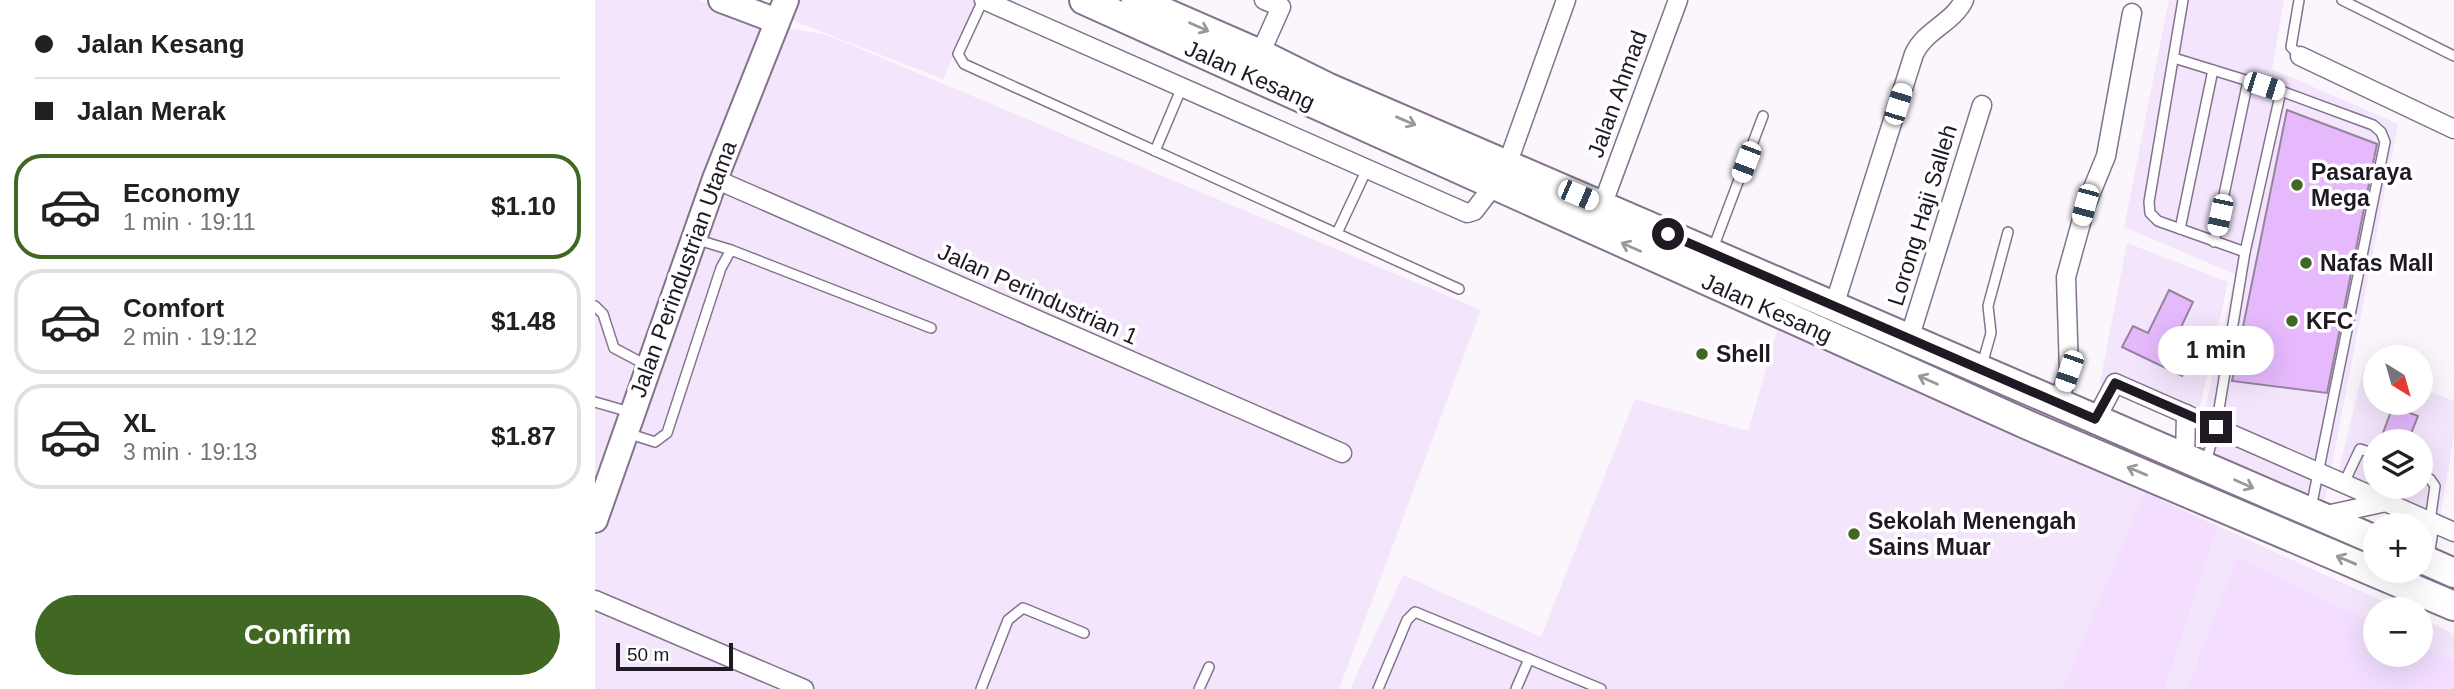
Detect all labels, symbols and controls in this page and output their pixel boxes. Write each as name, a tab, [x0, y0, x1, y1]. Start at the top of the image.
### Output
one-way arrow	[1187, 21, 1209, 34]
street label: Jalan Ahmad	[1582, 27, 1652, 161]
text: Jalan Kesang	[77, 29, 245, 59]
street label: Jalan Kesang	[1181, 35, 1319, 115]
car	[2241, 70, 2288, 102]
car	[1882, 81, 1915, 127]
text: Jalan Merak	[77, 96, 226, 126]
one-way arrow	[1394, 115, 1416, 128]
street label: Lorong Haji Salleh	[1882, 121, 1962, 309]
street label: Jalan Perindustrian Utama	[624, 137, 742, 401]
car	[1729, 139, 1764, 185]
place label: Pasaraya Mega	[2311, 159, 2412, 211]
icon: car	[39, 175, 102, 238]
car	[1555, 177, 1602, 213]
marker: Pasaraya Mega	[2289, 177, 2305, 193]
text: Economy	[123, 178, 240, 208]
car	[2070, 182, 2101, 228]
text: $1.10	[491, 191, 556, 221]
car	[2206, 192, 2235, 238]
text: 1 min · 19:11	[123, 209, 256, 235]
route start	[1652, 218, 1684, 250]
street label: Jalan Perindustrian 1	[934, 238, 1142, 350]
one-way arrow	[1621, 240, 1642, 253]
place label: Nafas Mall	[2320, 250, 2434, 276]
marker: Nafas Mall	[2298, 255, 2314, 271]
street label: Jalan Kesang	[1698, 268, 1836, 348]
icon: car	[39, 290, 102, 353]
text: Comfort	[123, 293, 224, 323]
text: $1.48	[491, 306, 556, 336]
place label: KFC	[2306, 308, 2353, 334]
marker: KFC	[2284, 313, 2300, 329]
text: 2 min · 19:12	[123, 324, 257, 350]
callout: 1 min	[2158, 326, 2274, 374]
text: 1 min	[2186, 337, 2246, 363]
place label: Shell	[1716, 341, 1771, 367]
north arrow	[2363, 345, 2433, 415]
map controls	[2363, 345, 2433, 667]
marker: Shell	[1694, 346, 1710, 362]
car	[2053, 348, 2086, 394]
one-way arrow	[1918, 373, 1939, 386]
icon: car	[39, 405, 102, 468]
text: XL	[123, 408, 156, 438]
route end	[2200, 411, 2232, 443]
text: $1.87	[491, 421, 556, 451]
button: layers	[2363, 429, 2433, 499]
text: 3 min · 19:13	[123, 439, 257, 465]
one-way arrow	[2126, 464, 2148, 477]
one-way arrow	[2233, 478, 2254, 491]
place label: Sekolah Menengah Sains Muar	[1868, 508, 2076, 560]
button: +	[2363, 513, 2433, 583]
marker: Sekolah Menengah Sains Muar	[1846, 526, 1862, 542]
one-way arrow	[2336, 553, 2357, 566]
button: Confirm	[35, 595, 560, 675]
button: −	[2363, 597, 2433, 667]
scale bar	[616, 640, 733, 672]
text: 50 m	[627, 644, 669, 665]

